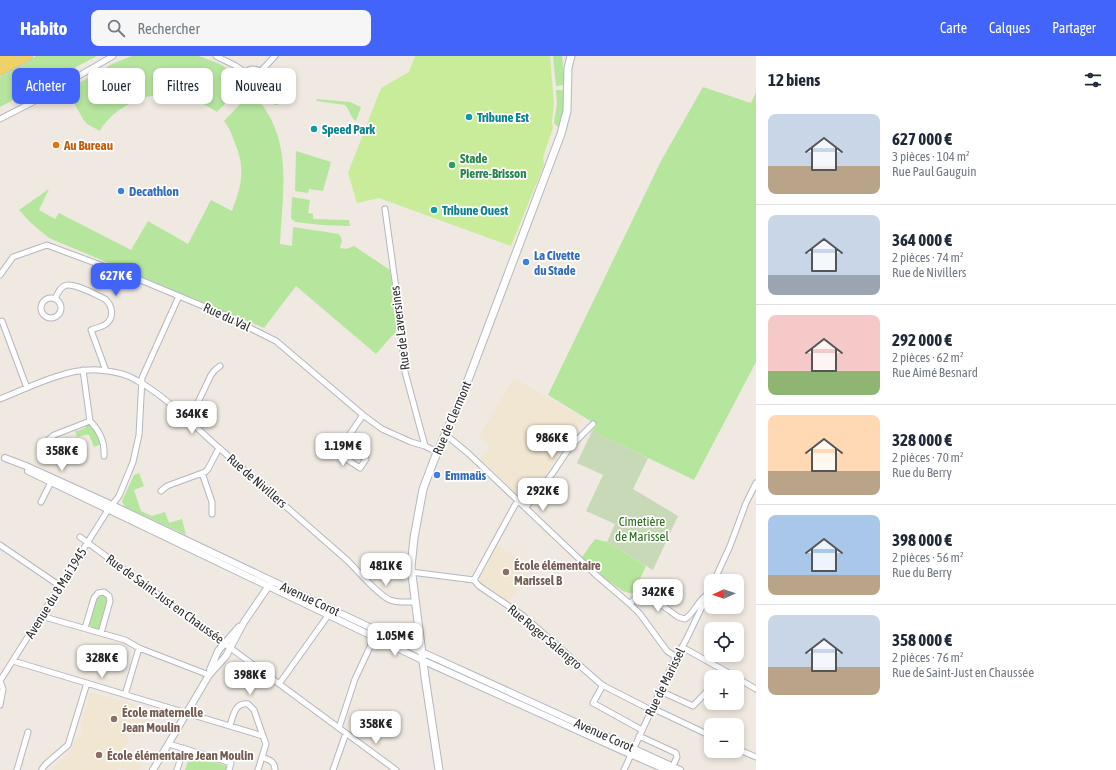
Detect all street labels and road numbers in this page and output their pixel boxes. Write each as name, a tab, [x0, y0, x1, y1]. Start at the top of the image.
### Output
street label: Rue de Laversines	[387, 285, 413, 371]
street label: Rue du Val	[201, 300, 253, 335]
street label: Rue de Clermont	[430, 379, 474, 457]
street label: Rue de Nivillers	[224, 451, 290, 511]
street label: Avenue du 8 Mai 1945	[22, 545, 90, 641]
street label: Rue de Saint-Just en Chaussée	[103, 551, 227, 647]
street label: Avenue Corot	[278, 579, 342, 619]
street label: Rue Roger Salengro	[505, 602, 585, 672]
street label: Rue de Marissel	[642, 645, 688, 719]
street label: Avenue Corot	[572, 715, 636, 755]

